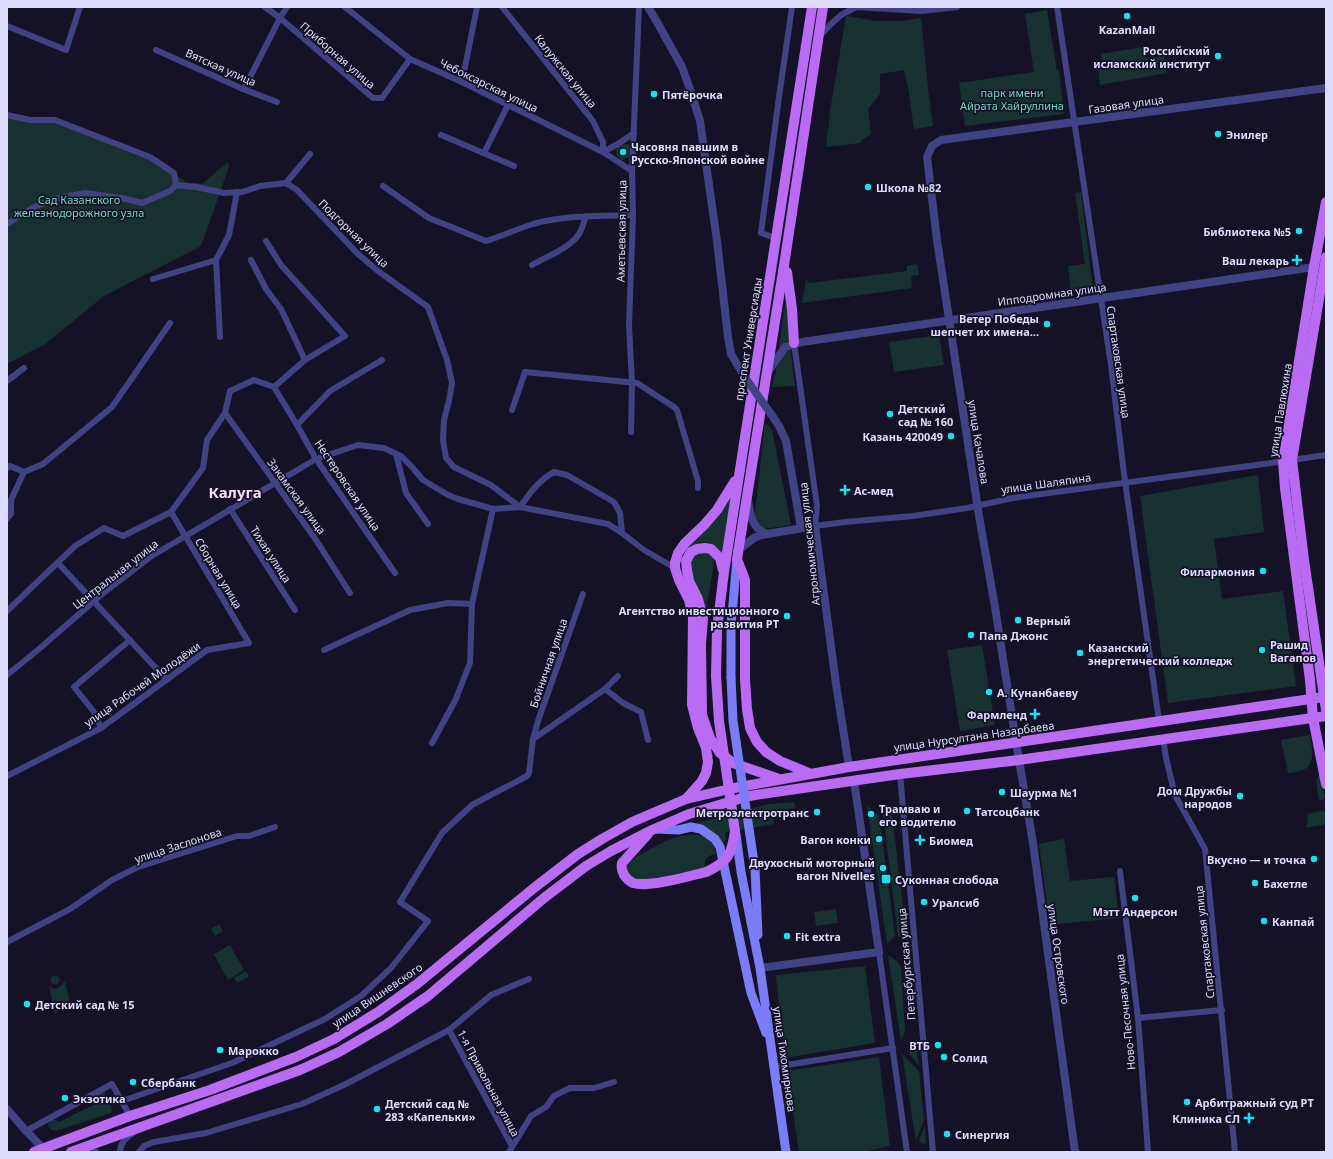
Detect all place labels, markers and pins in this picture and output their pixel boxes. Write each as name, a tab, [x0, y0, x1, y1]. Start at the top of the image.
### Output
marker: KazanMall	[1122, 11, 1132, 21]
place label: KazanMall	[1099, 22, 1155, 37]
place label: Российский исламский институт	[1093, 43, 1210, 71]
marker: Российский исламский институт	[1213, 51, 1223, 61]
place label: Пятёрочка	[662, 87, 723, 102]
marker: Пятёрочка	[649, 89, 659, 99]
place label: Энилер	[1226, 127, 1268, 142]
marker: Энилер	[1213, 129, 1223, 139]
place label: Часовня павшим в Русско-Японской войне	[631, 139, 765, 167]
marker: Часовня павшим в Русско-Японской войне	[618, 147, 628, 157]
place label: Школа №82	[876, 180, 941, 195]
marker: Школа №82	[863, 182, 873, 192]
place label: Библиотека №5	[1203, 224, 1291, 239]
marker: Библиотека №5	[1294, 226, 1304, 236]
place label: Ваш лекарь	[1222, 253, 1289, 268]
marker: Ваш лекарь	[1292, 255, 1302, 265]
place label: Ветер Победы шепчет их имена...	[930, 311, 1039, 339]
marker: Ветер Победы шепчет их имена...	[1042, 319, 1052, 329]
place label: Детский сад № 160	[898, 401, 953, 429]
marker: Детский сад № 160	[885, 409, 895, 419]
place label: Казань 420049	[862, 429, 943, 444]
marker: Казань 420049	[946, 431, 956, 441]
place label: Ас-мед	[854, 483, 893, 498]
marker: Ас-мед	[839, 484, 851, 496]
place label: Филармония	[1180, 564, 1255, 579]
marker: Филармония	[1258, 566, 1268, 576]
place label: Агентство инвестиционного развития РТ	[619, 603, 780, 631]
marker: Агентство инвестиционного развития РТ	[782, 611, 792, 621]
place label: Верный	[1026, 613, 1071, 628]
marker: Верный	[1013, 615, 1023, 625]
place label: Папа Джонс	[979, 628, 1048, 643]
marker: Папа Джонс	[966, 630, 976, 640]
place label: Рашид Вагапов	[1270, 637, 1317, 665]
place label: Казанский энергетический колледж	[1088, 640, 1233, 668]
marker: Рашид Вагапов	[1257, 645, 1267, 655]
marker: Казанский энергетический колледж	[1075, 648, 1085, 658]
place label: А. Кунанбаеву	[997, 685, 1079, 700]
marker: А. Кунанбаеву	[984, 687, 994, 697]
place label: Фармленд	[967, 707, 1027, 722]
marker: Фармленд	[1030, 709, 1040, 719]
place label: Дом Дружбы народов	[1157, 783, 1232, 811]
place label: Шаурма №1	[1010, 785, 1078, 800]
marker: Шаурма №1	[997, 787, 1007, 797]
marker: Дом Дружбы народов	[1235, 791, 1245, 801]
place label: Трамваю и его водителю	[879, 801, 956, 829]
place label: Татсоцбанк	[975, 804, 1040, 819]
place label: Метроэлектротранс	[696, 805, 809, 820]
marker: Татсоцбанк	[962, 806, 972, 816]
marker: Метроэлектротранс	[812, 807, 822, 817]
marker: Трамваю и его водителю	[866, 809, 876, 819]
place label: Вагон конки	[800, 832, 871, 847]
place label: Биомед	[929, 833, 973, 848]
marker: Вагон конки	[874, 834, 884, 844]
marker: Биомед	[914, 834, 926, 846]
place label: Вкусно — и точка	[1207, 852, 1306, 867]
marker: Вкусно — и точка	[1309, 854, 1319, 864]
place label: Двухосный моторный вагон Nivelles	[749, 855, 875, 883]
marker: Двухосный моторный вагон Nivelles	[878, 863, 888, 873]
place label: Суконная слобода	[895, 872, 999, 887]
marker: Суконная слобода	[880, 873, 892, 885]
place label: Бахетле	[1263, 876, 1307, 891]
marker: Бахетле	[1250, 878, 1260, 888]
marker: Мэтт Андерсон	[1130, 893, 1140, 903]
place label: Уралсиб	[932, 895, 980, 910]
marker: Уралсиб	[919, 897, 929, 907]
place label: Мэтт Андерсон	[1093, 904, 1177, 919]
place label: Канпай	[1272, 914, 1314, 929]
marker: Канпай	[1259, 916, 1269, 926]
place label: Fit extra	[795, 929, 841, 944]
marker: Fit extra	[782, 931, 792, 941]
place label: Детский сад № 15	[35, 997, 134, 1012]
marker: Детский сад № 15	[22, 999, 32, 1009]
place label: ВТБ	[909, 1038, 930, 1053]
marker: ВТБ	[933, 1040, 943, 1050]
place label: Марокко	[228, 1043, 279, 1058]
marker: Марокко	[215, 1045, 225, 1055]
place label: Солид	[952, 1050, 987, 1065]
marker: Солид	[939, 1052, 949, 1062]
place label: Сбербанк	[141, 1075, 196, 1090]
marker: Сбербанк	[128, 1077, 138, 1087]
place label: Экзотика	[73, 1091, 125, 1106]
marker: Экзотика	[60, 1093, 70, 1103]
place label: Арбитражный суд РТ	[1195, 1095, 1314, 1110]
place label: Детский сад № 283 «Капельки»	[385, 1096, 476, 1124]
marker: Арбитражный суд РТ	[1182, 1097, 1192, 1107]
marker: Детский сад № 283 «Капельки»	[372, 1104, 382, 1114]
place label: Клиника СЛ	[1172, 1111, 1240, 1126]
marker: Клиника СЛ	[1243, 1112, 1255, 1124]
place label: Синергия	[955, 1127, 1009, 1142]
marker: Синергия	[942, 1129, 952, 1139]

